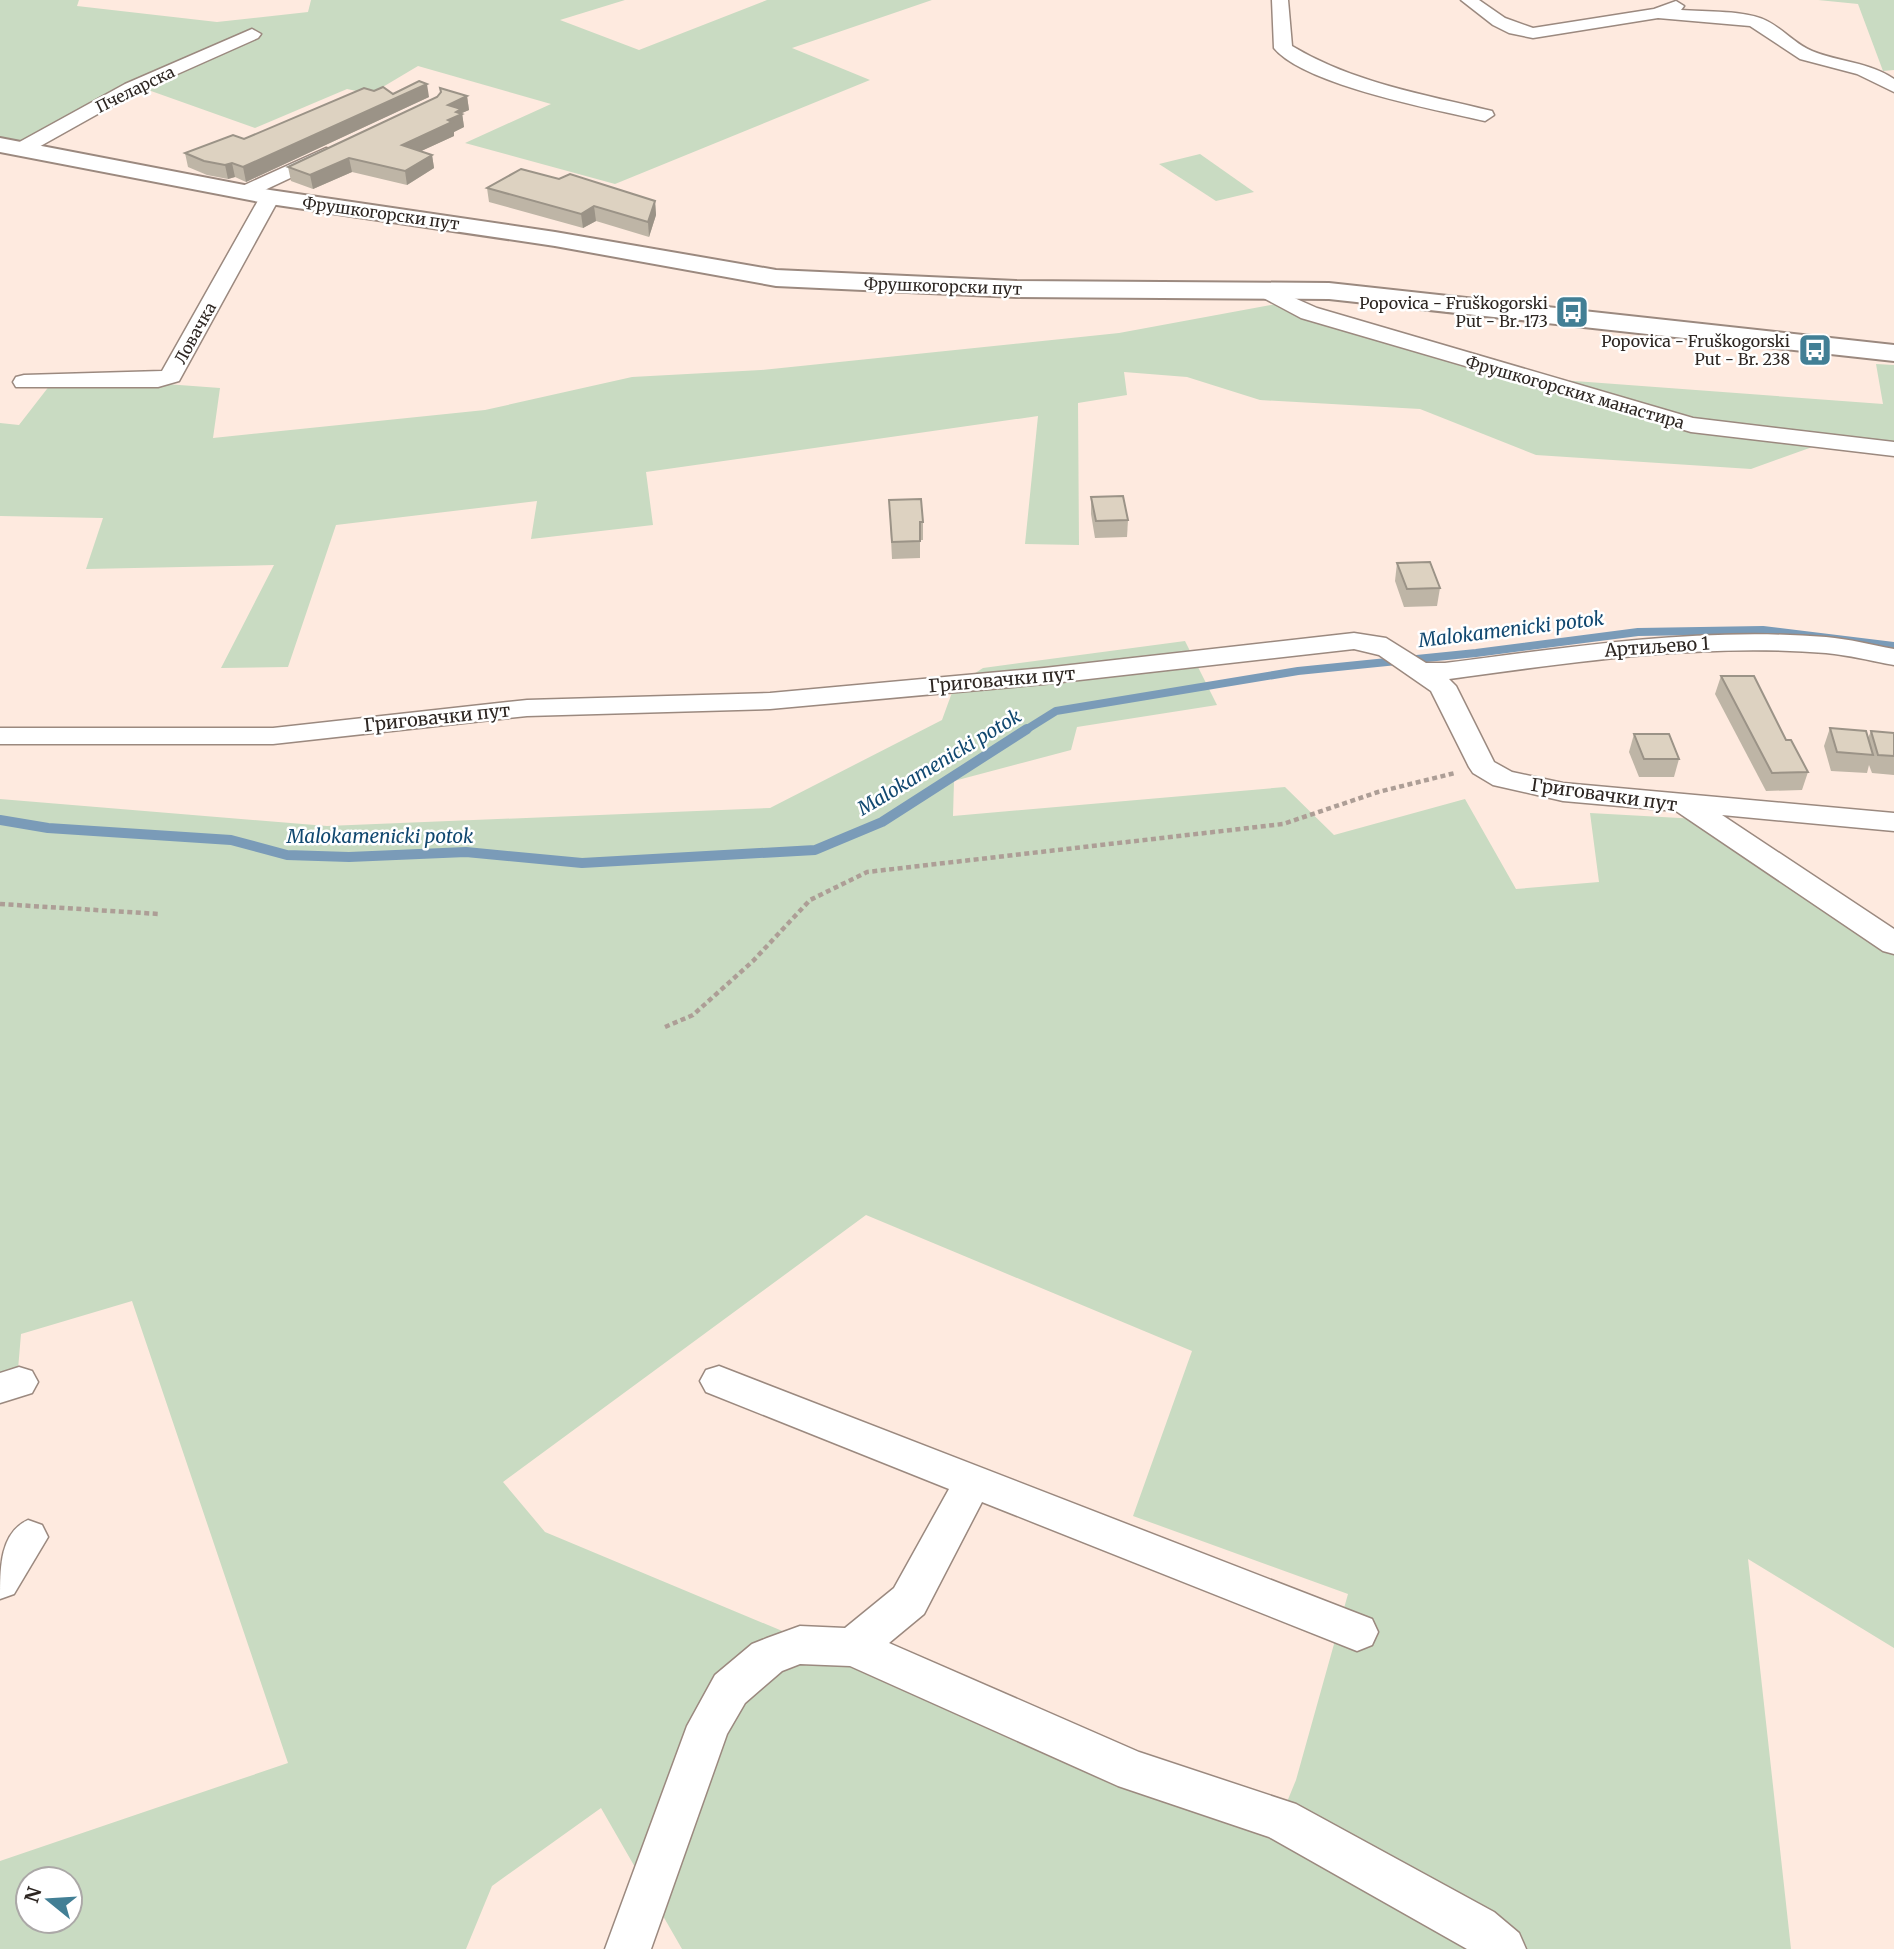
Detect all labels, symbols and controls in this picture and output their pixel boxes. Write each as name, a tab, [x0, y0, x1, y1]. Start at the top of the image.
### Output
street label: Пчеларска	[92, 61, 178, 117]
street label: Фрушкогорски пут	[301, 192, 461, 234]
street label: Фрушкогорски пут	[864, 273, 1023, 299]
place label: Popovica - Fruškogorski Put - Br. 173	[1359, 293, 1548, 331]
bus stop icon: Popovica - Fruškogorski Put - Br. 173	[1553, 293, 1591, 331]
street label: Ловачка	[170, 298, 220, 367]
place label: Popovica - Fruškogorski Put - Br. 238	[1601, 331, 1790, 369]
bus stop icon: Popovica - Fruškogorski Put - Br. 238	[1796, 331, 1834, 369]
street label: Фрушкогорских манастира	[1463, 351, 1687, 433]
water label: Malokamenicki potok	[1416, 606, 1606, 652]
street label: Артиљево 1	[1603, 631, 1710, 662]
street label: Григовачки пут	[927, 662, 1077, 697]
street label: Григовачки пут	[362, 698, 512, 737]
water label: Malokamenicki potok	[852, 703, 1026, 821]
street label: Григовачки пут	[1529, 773, 1679, 816]
water label: Malokamenicki potok	[286, 824, 474, 848]
north arrow	[14, 1865, 84, 1935]
text: N	[19, 1884, 47, 1906]

